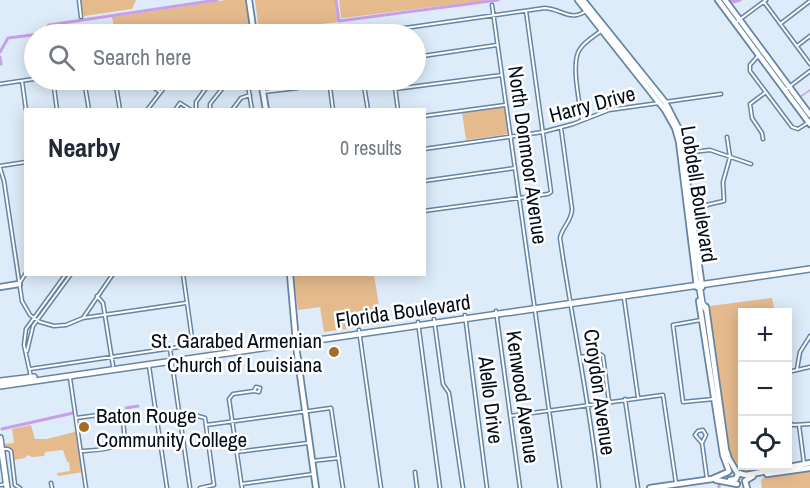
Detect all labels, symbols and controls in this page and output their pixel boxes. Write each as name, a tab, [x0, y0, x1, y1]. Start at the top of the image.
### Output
search box	[24, 24, 426, 90]
icon: search	[45, 41, 78, 74]
text: Search here	[93, 42, 191, 72]
street label: North Donmoor Avenue	[501, 64, 555, 246]
street label: Harry Drive	[546, 79, 638, 129]
street label: Lobdell Boulevard	[674, 124, 724, 264]
text: Nearby	[48, 130, 120, 165]
text: 0 results	[340, 134, 402, 161]
street label: Florida Boulevard	[334, 287, 472, 335]
map controls	[738, 308, 792, 470]
button: +	[738, 308, 792, 362]
place label: St. Garabed Armenian Church of Louisiana	[151, 326, 322, 379]
street label: Croydon Avenue	[577, 327, 623, 457]
street label: Kenwood Avenue	[499, 329, 547, 465]
marker: St. Garabed Armenian Church of Louisiana	[327, 345, 341, 359]
street label: Alello Drive	[471, 354, 511, 445]
button: −	[738, 362, 792, 416]
place label: Baton Rouge Community College	[96, 401, 247, 454]
button: locate	[738, 416, 792, 470]
marker: Baton Rouge Community College	[77, 420, 91, 434]

